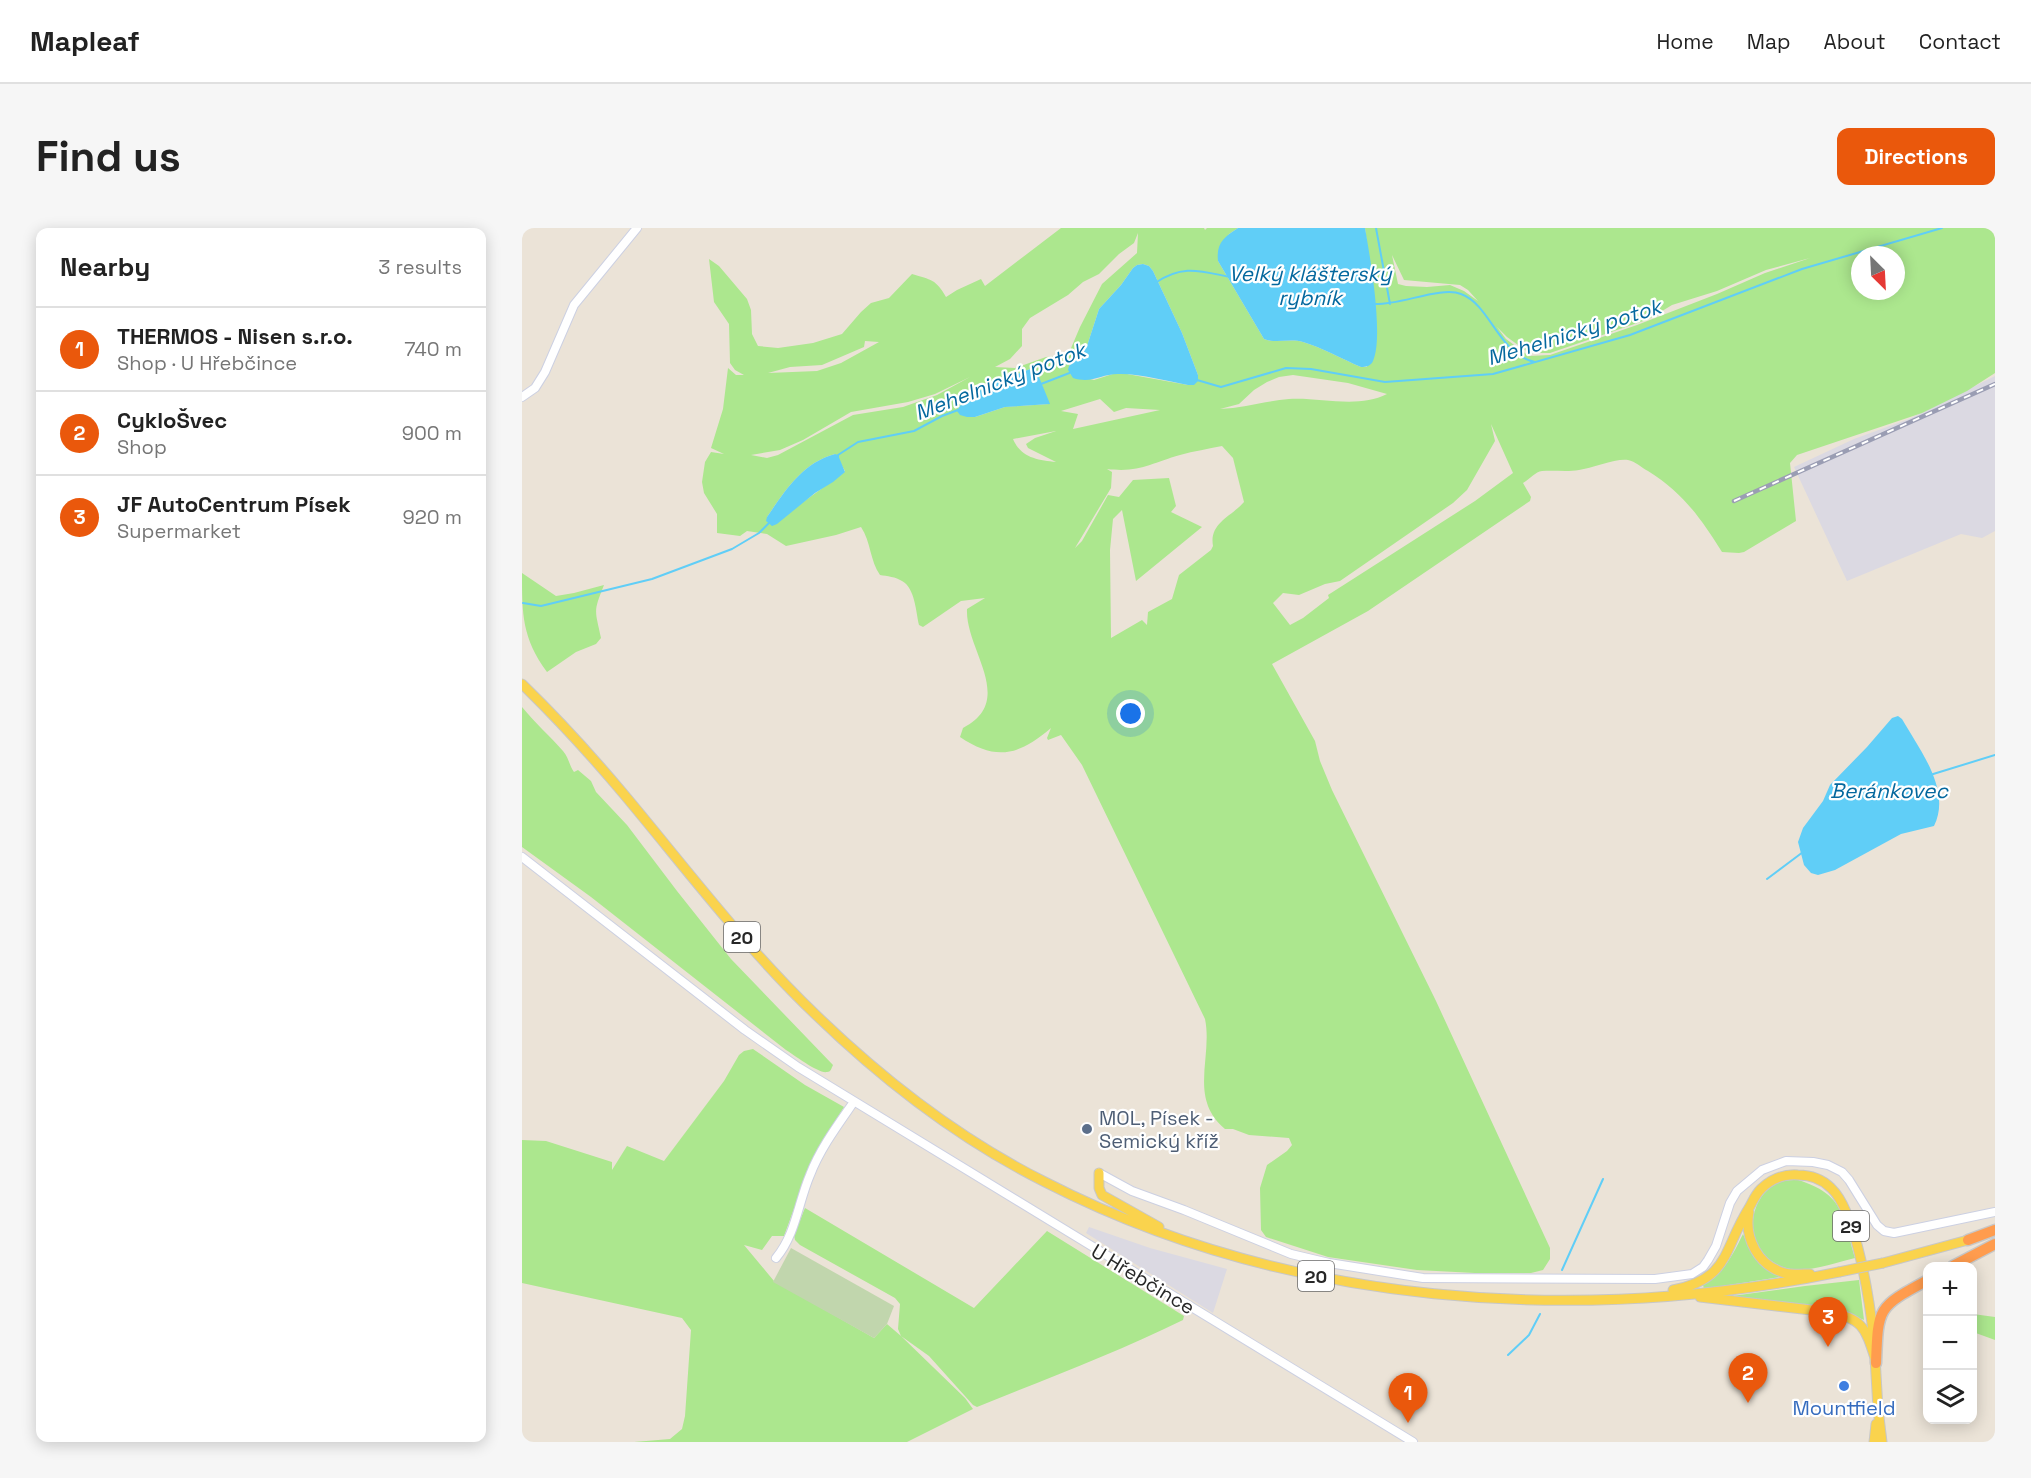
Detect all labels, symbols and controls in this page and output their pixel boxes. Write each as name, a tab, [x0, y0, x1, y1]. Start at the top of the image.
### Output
text: Mapleaf	[30, 23, 140, 59]
text: Home	[1656, 28, 1714, 55]
text: Map	[1747, 28, 1791, 55]
text: About	[1824, 28, 1886, 55]
text: Contact	[1919, 28, 2001, 55]
button: Directions	[1837, 128, 1995, 185]
text: Find us	[36, 130, 181, 183]
north arrow	[1851, 246, 1905, 300]
text: Nearby	[60, 250, 150, 284]
text: 3 results	[378, 254, 462, 280]
water label: Velký klášterský rybník	[1228, 260, 1393, 311]
water label: Mehelnický potok	[1484, 292, 1667, 371]
text: THERMOS - Nisen s.r.o.	[117, 322, 353, 350]
water label: Mehelnický potok	[911, 335, 1092, 426]
text: 1	[75, 336, 84, 362]
text: 740 m	[404, 336, 462, 362]
text: Shop · U Hřebčince	[117, 350, 297, 376]
text: CykloŠvec	[117, 406, 227, 434]
text: 2	[74, 420, 85, 446]
text: 900 m	[402, 420, 462, 446]
text: Shop	[117, 434, 167, 460]
text: JF AutoCentrum Písek	[117, 490, 351, 518]
text: 3	[73, 504, 86, 530]
text: 920 m	[403, 504, 462, 530]
text: Supermarket	[117, 518, 241, 544]
your location	[1116, 699, 1145, 728]
water label: Beránkovec	[1830, 777, 1949, 804]
road number: 20	[724, 922, 760, 952]
place label: MOL, Písek - Semický kříž	[1099, 1105, 1219, 1154]
marker: MOL, Písek - Semický kříž	[1080, 1122, 1094, 1136]
road number: 29	[1833, 1211, 1869, 1241]
street label: U Hřebčince	[1086, 1238, 1200, 1320]
road number: 20	[1298, 1261, 1334, 1291]
map controls	[1923, 1262, 1977, 1424]
button: +	[1923, 1262, 1977, 1316]
pin: 3	[1808, 1298, 1848, 1347]
button: −	[1923, 1316, 1977, 1370]
pin: 2	[1728, 1354, 1768, 1403]
button: layers	[1923, 1370, 1977, 1424]
pin: 1	[1388, 1374, 1428, 1423]
marker: Mountfield	[1837, 1379, 1851, 1393]
place label: Mountfield	[1792, 1395, 1896, 1421]

